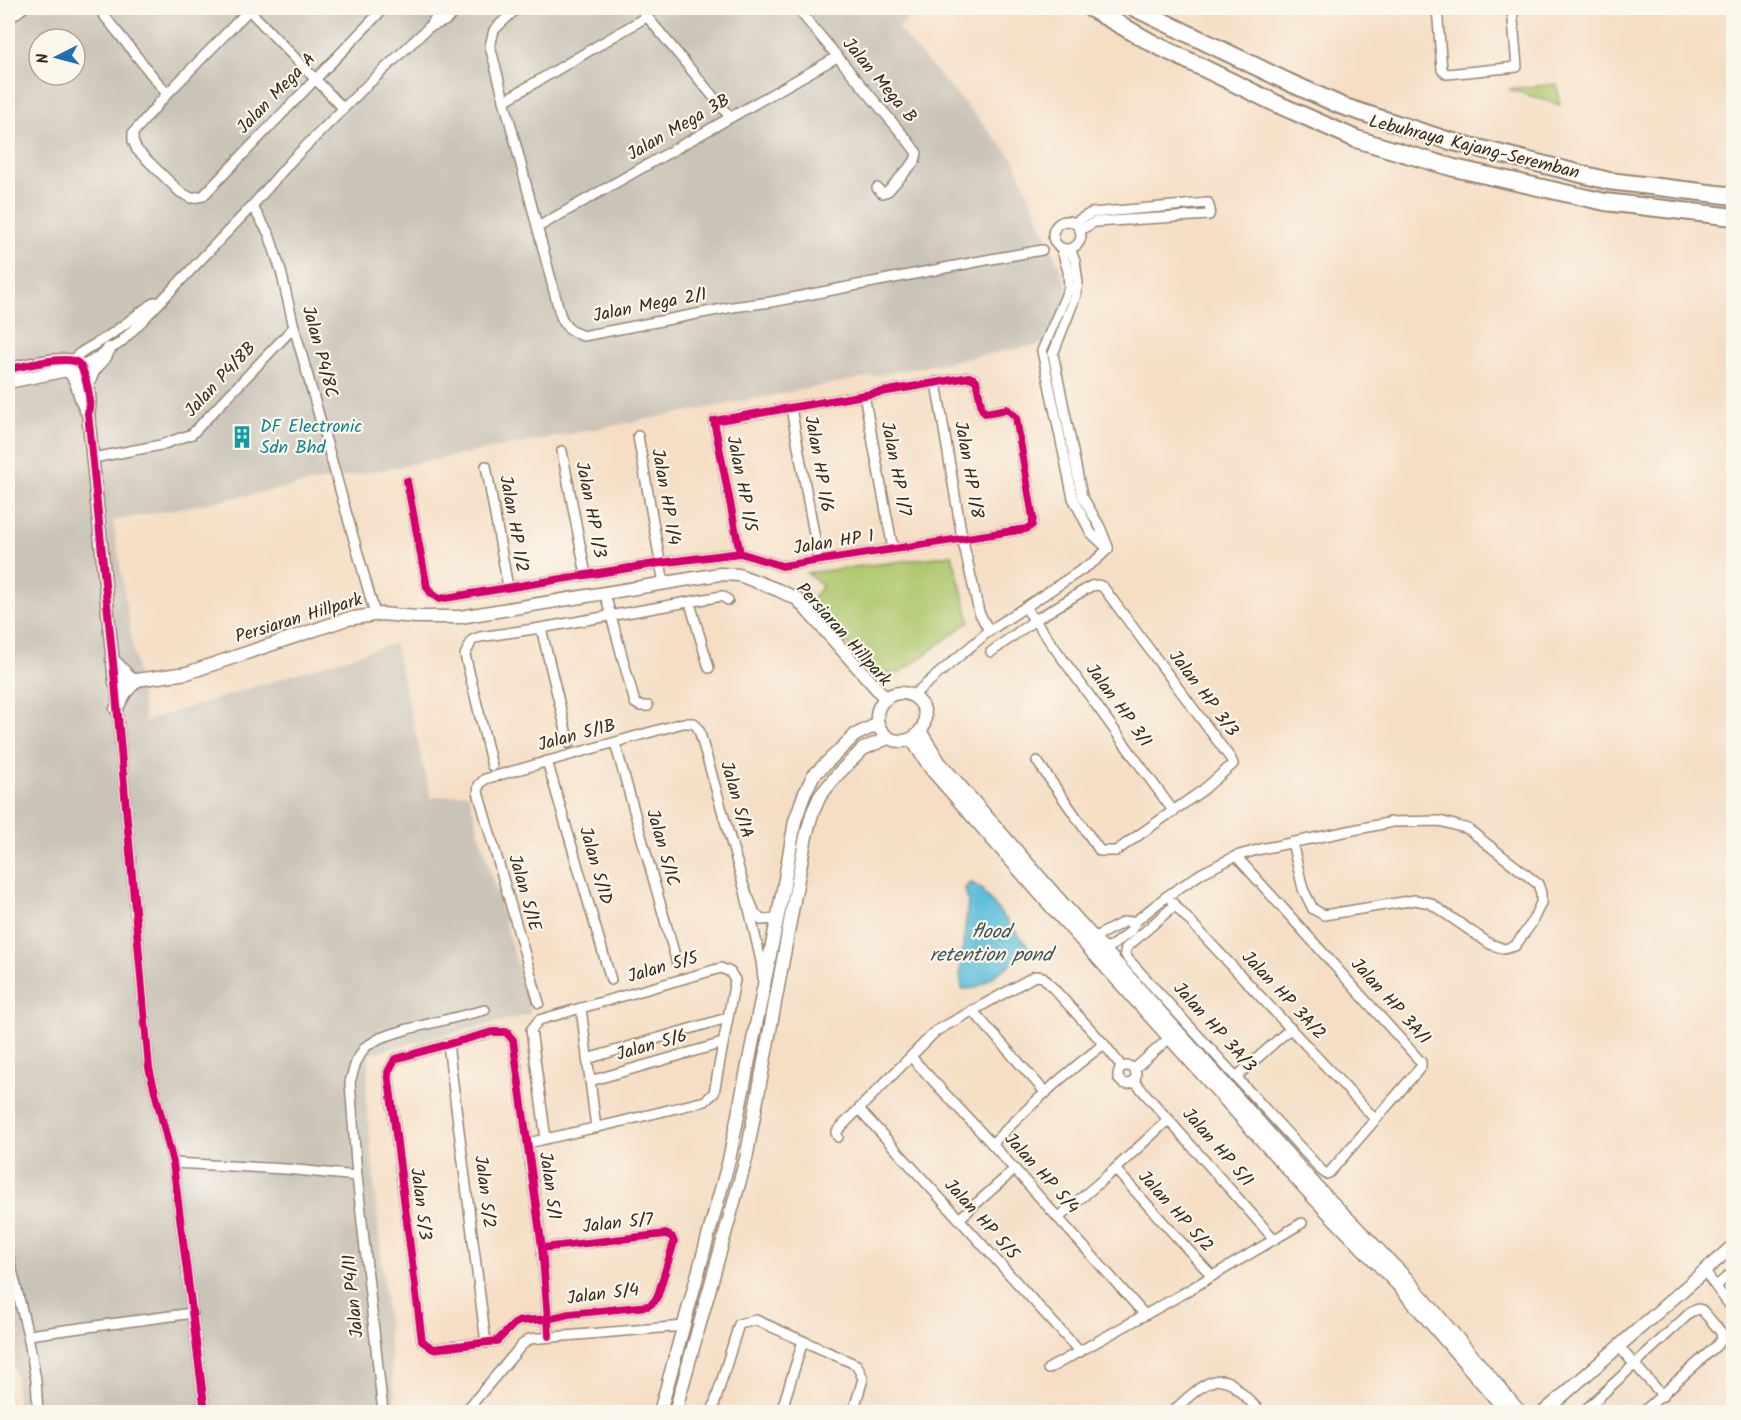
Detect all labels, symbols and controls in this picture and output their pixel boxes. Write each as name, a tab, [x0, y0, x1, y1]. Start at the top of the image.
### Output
north arrow	[27, 27, 87, 87]
street label: Jalan Mega B	[834, 32, 924, 130]
street label: Jalan Mega A	[230, 46, 324, 141]
text: N	[31, 52, 57, 65]
street label: Jalan Mega 3B	[622, 87, 736, 169]
street label: Lebuhraya Kajang-Seremban	[1366, 108, 1582, 188]
street label: Jalan Mega 2/1	[591, 281, 709, 331]
street label: Jalan P4/8C	[293, 303, 345, 401]
street label: Jalan P4/8B	[178, 335, 264, 425]
place label: DF Electronic Sdn Bhd	[260, 413, 362, 463]
street label: Jalan HP 1/6	[795, 413, 841, 515]
street label: Jalan HP 1/7	[872, 419, 919, 520]
street label: Jalan HP 1/8	[945, 419, 991, 521]
building icon: DF Electronic Sdn Bhd	[229, 424, 255, 450]
street label: Jalan HP 1/5	[717, 433, 765, 536]
street label: Jalan HP 1/4	[642, 446, 688, 548]
street label: Jalan HP 1/3	[566, 459, 614, 561]
street label: Jalan HP 1/2	[490, 473, 536, 575]
street label: Jalan HP 1	[792, 522, 876, 564]
street label: Persiaran Hillpark	[788, 576, 898, 694]
street label: Persiaran Hillpark	[232, 586, 367, 652]
street label: Jalan HP 3/3	[1161, 644, 1245, 744]
street label: Jalan HP 3/1	[1077, 658, 1159, 754]
street label: Jalan 5/1B	[535, 712, 619, 760]
street label: Jalan 5/1A	[711, 758, 761, 842]
street label: Jalan 5/1C	[637, 806, 687, 890]
street label: Jalan 5/1D	[570, 824, 620, 909]
street label: Jalan 5/1E	[499, 851, 549, 935]
water label: flood retention pond	[930, 917, 1057, 972]
street label: Jalan 5/5	[624, 944, 703, 992]
street label: Jalan HP 3A/2	[1234, 945, 1332, 1047]
street label: Jalan HP 3A/1	[1343, 952, 1437, 1052]
street label: Jalan HP 3A/3	[1165, 976, 1263, 1080]
street label: Jalan 5/6	[613, 1022, 691, 1070]
street label: Jalan HP 5/1	[1174, 1102, 1260, 1194]
street label: Jalan HP 5/4	[996, 1127, 1086, 1221]
street label: Jalan 5/1	[530, 1150, 568, 1222]
street label: Jalan 5/2	[465, 1154, 503, 1230]
street label: Jalan HP 5/2	[1130, 1164, 1220, 1260]
street label: Jalan 5/3	[401, 1166, 439, 1242]
street label: Jalan HP 5/5	[936, 1173, 1027, 1268]
street label: Jalan 5/7	[581, 1206, 655, 1242]
street label: Jalan P4/11	[335, 1253, 373, 1339]
street label: Jalan 5/4	[565, 1276, 641, 1314]

